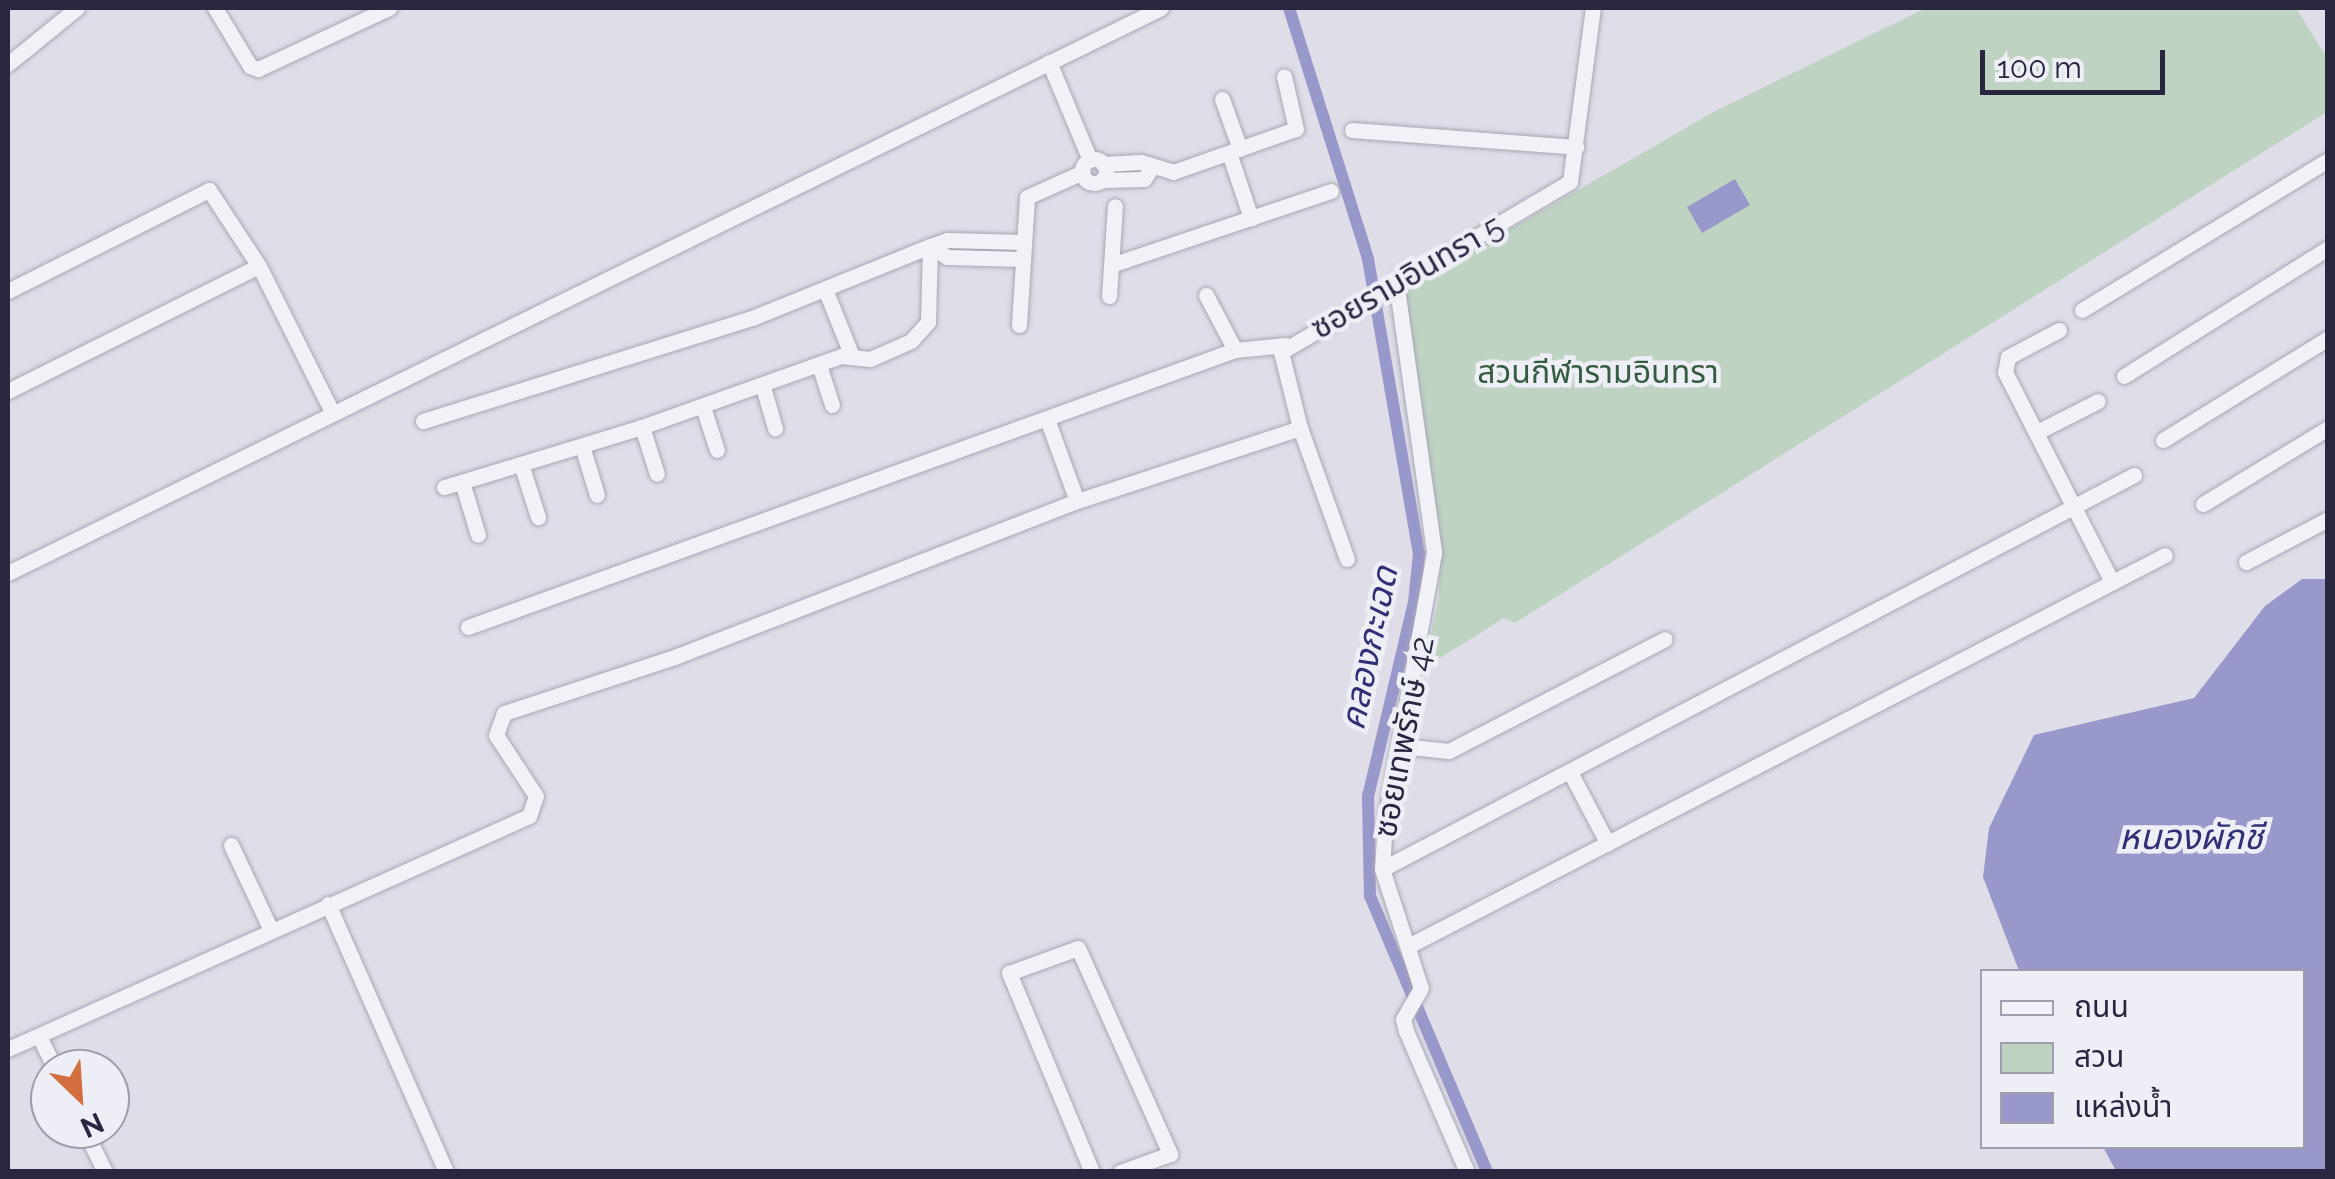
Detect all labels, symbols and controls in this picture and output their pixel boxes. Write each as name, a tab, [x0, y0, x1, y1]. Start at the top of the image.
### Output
scale bar	[1985, 30, 2170, 92]
text: 100 m	[1997, 50, 2082, 85]
street label: ซอยรามอินทรา 5	[1304, 207, 1510, 347]
park label: สวนกีฬารามอินทรา	[1477, 353, 1719, 391]
water label: คลองกะเฉด	[1331, 563, 1407, 733]
street label: ซอยเทพรักษ์ 42	[1366, 633, 1442, 841]
water label: หนองผักชี	[2119, 816, 2263, 858]
legend	[1980, 969, 2305, 1149]
text: ถนน	[2074, 989, 2129, 1024]
text: สวน	[2074, 1039, 2124, 1074]
north arrow	[30, 1049, 130, 1149]
text: แหล่งน้ำ	[2074, 1089, 2172, 1124]
text: N	[75, 1105, 109, 1144]

